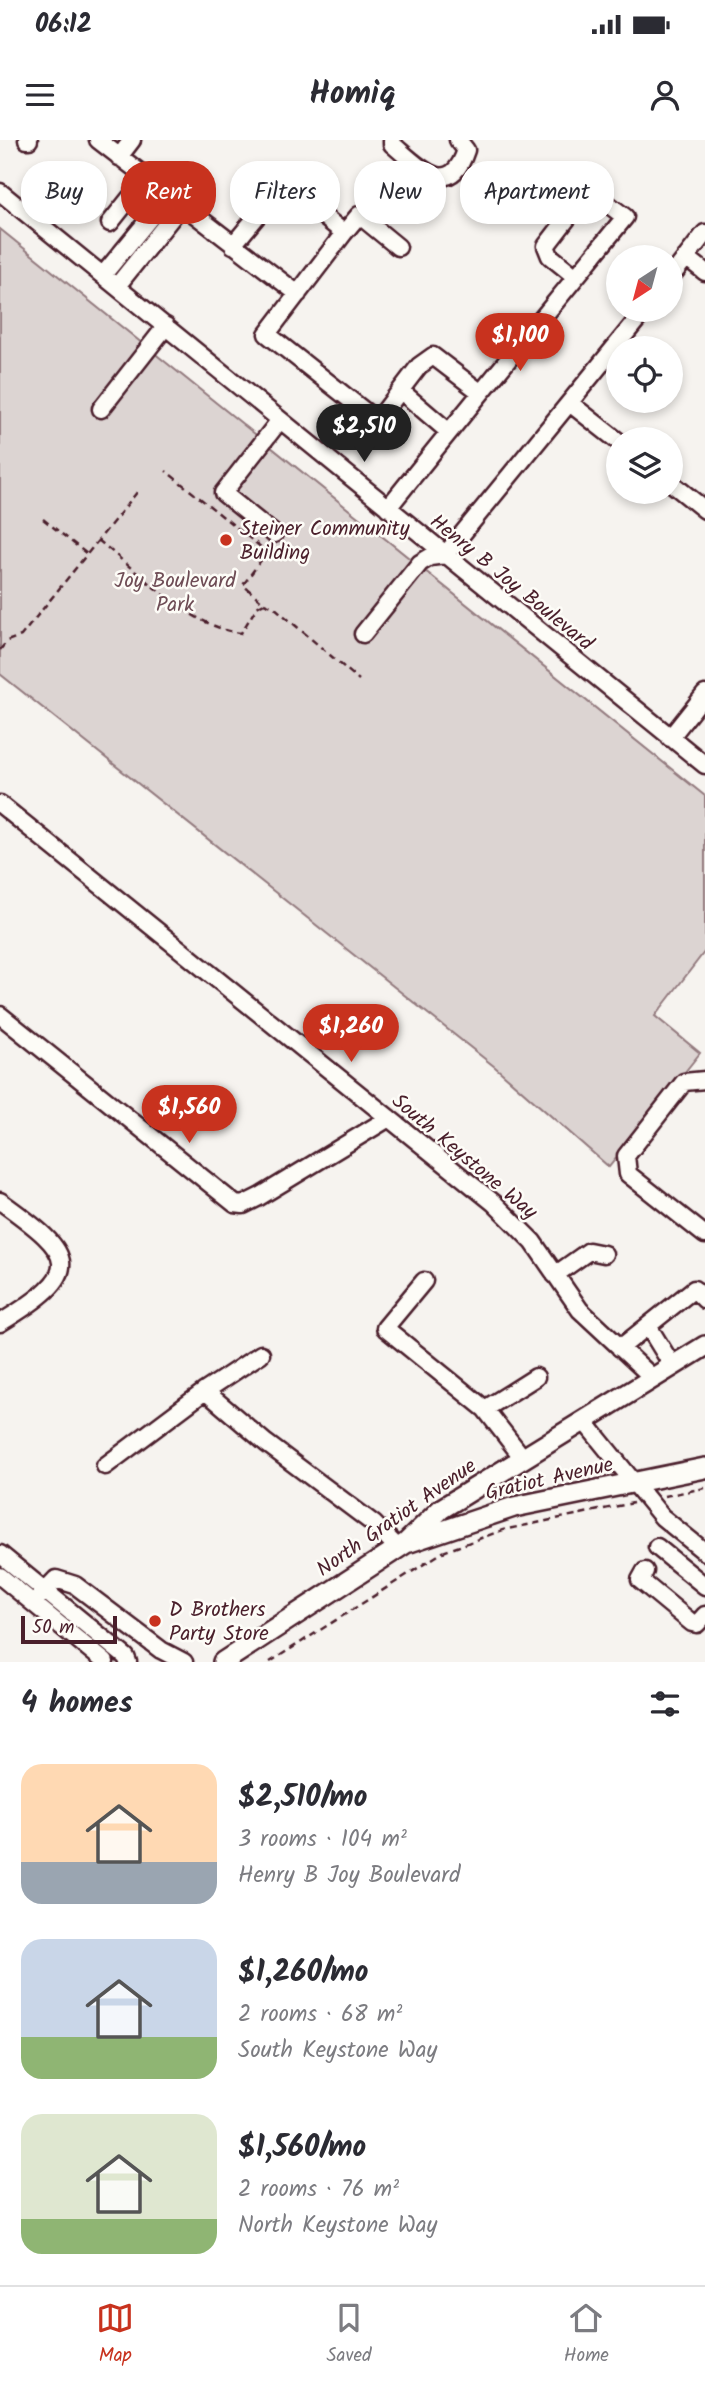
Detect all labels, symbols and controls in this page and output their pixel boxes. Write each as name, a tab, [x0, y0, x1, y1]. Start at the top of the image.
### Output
text: 06:12	[35, 4, 92, 46]
text: Homiq	[309, 69, 396, 120]
icon: menu	[21, 76, 59, 114]
icon: person	[646, 76, 684, 114]
chip: Buy	[21, 161, 107, 224]
chip: Rent	[121, 161, 216, 224]
chip: Filters	[230, 161, 340, 224]
chip: New	[354, 161, 446, 224]
chip: Apartment	[460, 161, 614, 224]
north arrow	[606, 245, 682, 322]
map controls	[606, 245, 683, 504]
pin: $1,100	[463, 314, 577, 373]
text: $1,100	[491, 318, 549, 354]
button: locate	[606, 336, 683, 413]
pin: $2,510	[307, 404, 421, 464]
text: $2,510	[332, 409, 396, 445]
button: layers	[606, 427, 683, 504]
street label: Henry B Joy Boulevard	[422, 506, 601, 660]
place label: Steiner Community Building	[240, 513, 410, 570]
marker: Steiner Community Building	[218, 532, 234, 548]
park label: Joy Boulevard Park	[114, 565, 236, 622]
pin: $1,260	[294, 1004, 408, 1064]
text: $1,260	[319, 1009, 383, 1045]
pin: $1,560	[132, 1086, 246, 1145]
street label: South Keystone Way	[384, 1086, 544, 1228]
text: $1,560	[158, 1090, 220, 1126]
street label: Gratiot Avenue	[482, 1449, 617, 1510]
street label: North Gratiot Avenue	[310, 1450, 484, 1586]
place label: D Brothers Party Store	[169, 1594, 269, 1651]
scale bar	[21, 1613, 117, 1645]
text: 50 m	[32, 1613, 74, 1643]
marker: D Brothers Party Store	[147, 1613, 163, 1629]
text: 4 homes	[21, 1680, 133, 1728]
icon: filters	[646, 1685, 684, 1723]
text: $2,510/mo	[238, 1774, 367, 1822]
icon: home	[77, 1792, 161, 1876]
text: 3 rooms · 104 m²	[238, 1822, 407, 1858]
text: Henry B Joy Boulevard	[238, 1858, 460, 1894]
text: $1,260/mo	[238, 1949, 369, 1997]
icon: home	[77, 1967, 161, 2051]
text: 2 rooms · 68 m²	[238, 1997, 402, 2033]
text: South Keystone Way	[238, 2033, 437, 2069]
text: $1,560/mo	[238, 2124, 366, 2172]
icon: home	[77, 2142, 161, 2226]
text: 2 rooms · 76 m²	[238, 2172, 399, 2208]
text: North Keystone Way	[238, 2208, 437, 2244]
tab: Map	[96, 2299, 134, 2371]
tab: Saved	[326, 2299, 372, 2371]
tab: Home	[564, 2299, 609, 2371]

